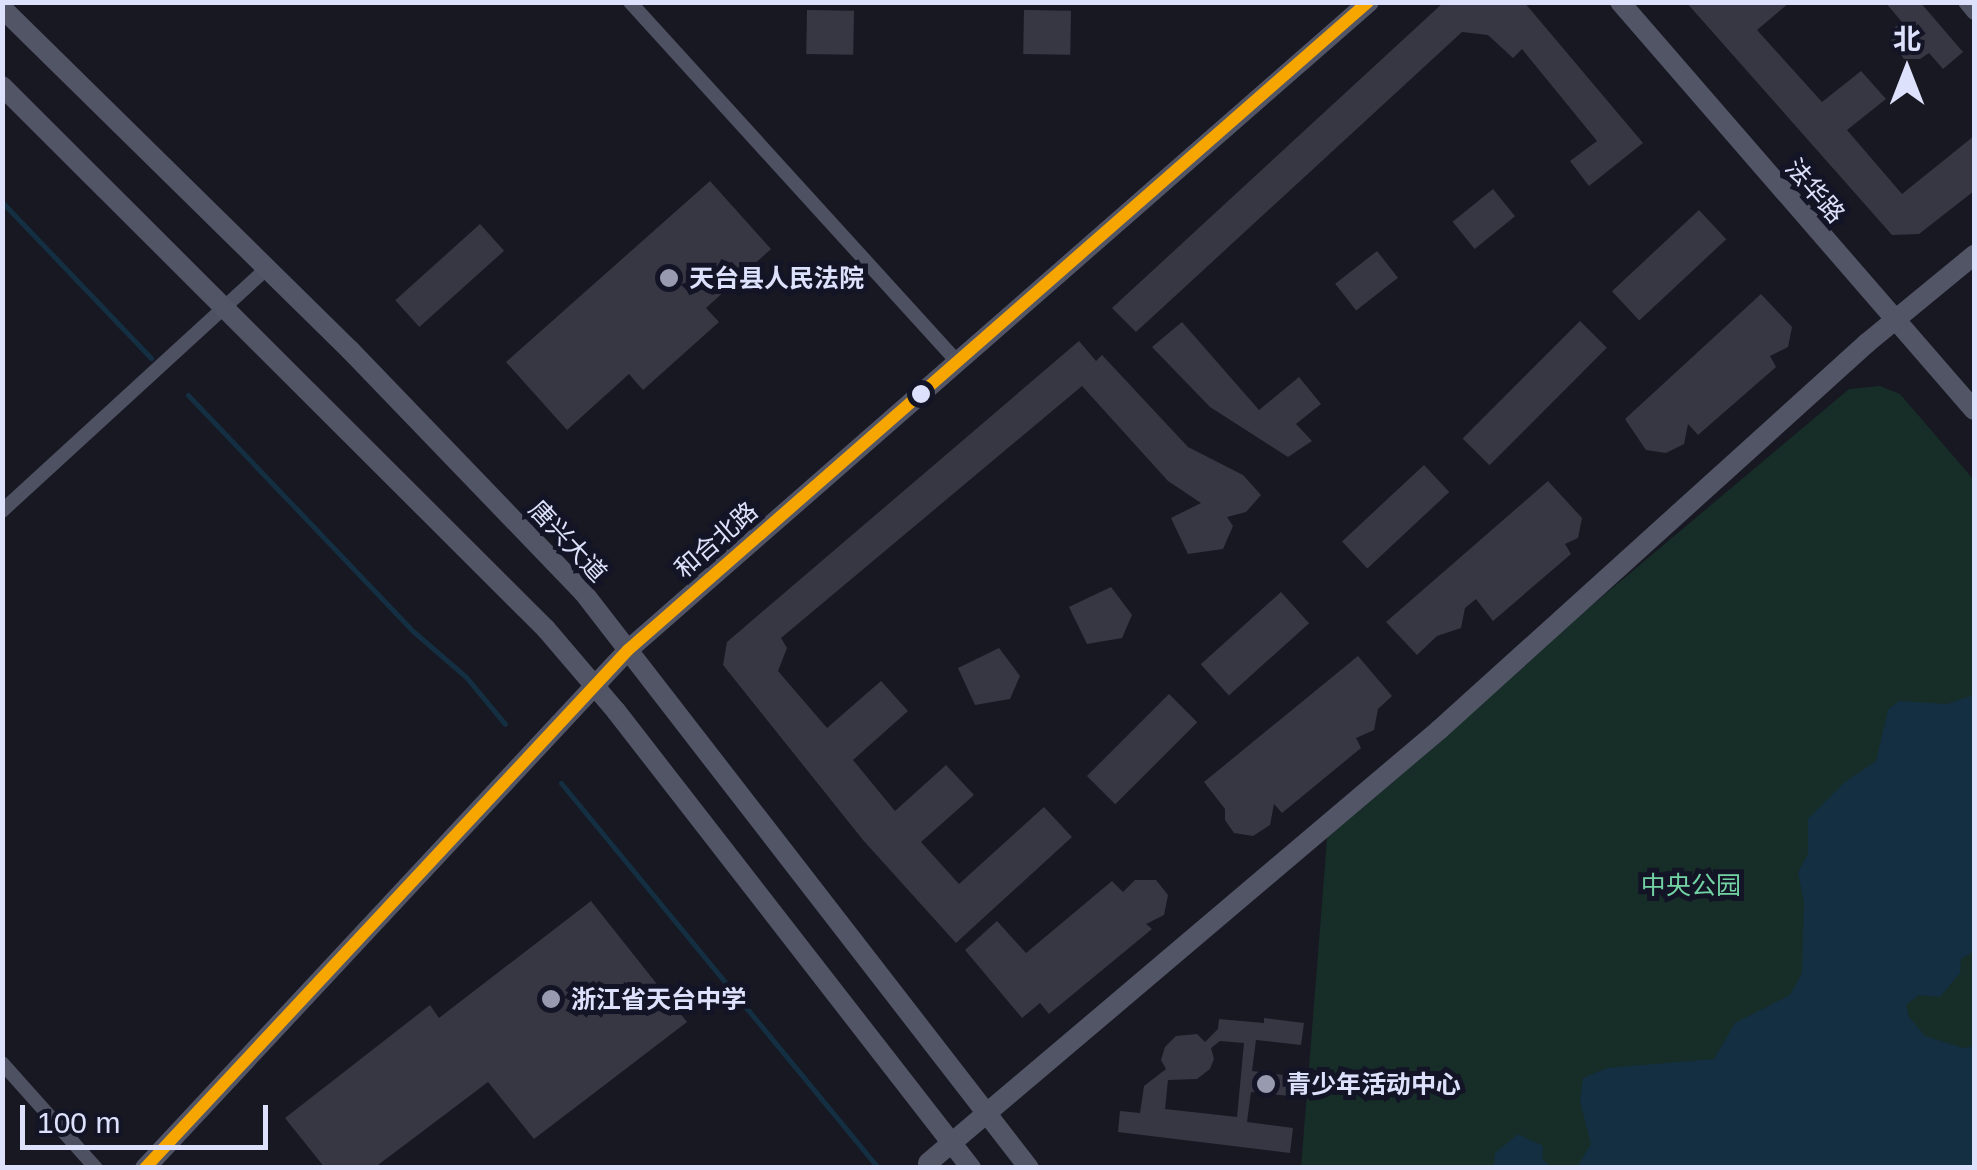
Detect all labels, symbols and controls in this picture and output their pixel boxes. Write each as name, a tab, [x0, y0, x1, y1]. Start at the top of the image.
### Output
north arrow	[1857, 20, 1957, 120]
text: 北	[1893, 24, 1921, 55]
street label: 法华路	[1779, 153, 1851, 229]
place label: 天台县人民法院	[689, 263, 864, 293]
marker: 天台县人民法院	[658, 267, 680, 289]
unlabelled marker	[911, 384, 931, 404]
street label: 唐兴大道	[523, 494, 613, 588]
street label: 和合北路	[668, 496, 764, 584]
park label: 中央公园	[1641, 870, 1741, 900]
place label: 浙江省天台中学	[571, 984, 746, 1014]
marker: 浙江省天台中学	[540, 988, 562, 1010]
place label: 青少年活动中心	[1286, 1069, 1461, 1099]
marker: 青少年活动中心	[1255, 1073, 1277, 1095]
scale bar	[25, 1085, 272, 1147]
text: 100 m	[37, 1106, 120, 1139]

